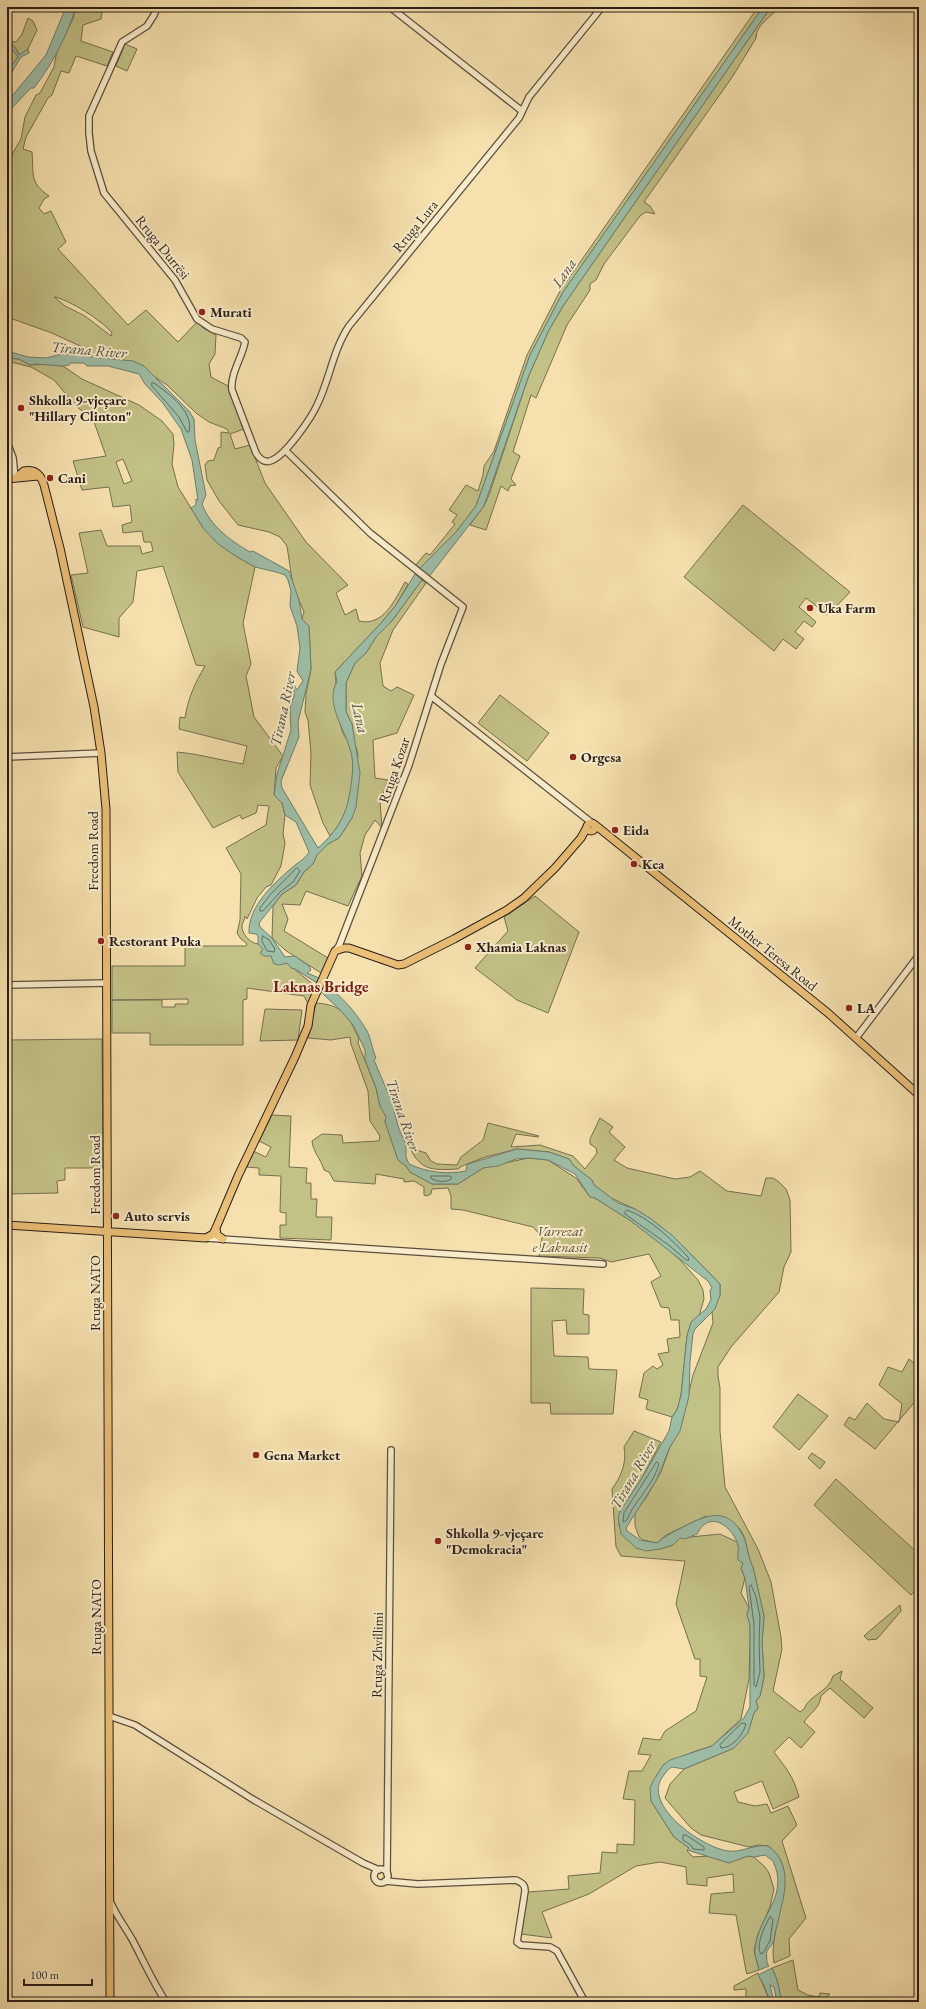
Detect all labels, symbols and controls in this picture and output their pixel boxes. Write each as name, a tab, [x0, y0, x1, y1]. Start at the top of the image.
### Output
street label: Rruga Lura	[388, 196, 442, 256]
street label: Rruga Durrësi	[132, 211, 195, 283]
water label: Lana	[546, 255, 580, 292]
place label: Murati	[210, 303, 252, 321]
marker: Murati	[197, 307, 207, 317]
water label: Tirana River	[51, 337, 129, 362]
place label: Shkolla 9-vjeçare "Hillary Clinton"	[29, 391, 131, 425]
marker: Shkolla 9-vjeçare "Hillary Clinton"	[16, 403, 26, 413]
place label: Cani	[58, 469, 86, 487]
marker: Cani	[45, 473, 55, 483]
place label: Uka Farm	[818, 599, 876, 617]
marker: Uka Farm	[805, 603, 815, 613]
water label: Tirana River	[265, 669, 300, 748]
water label: Lana	[348, 700, 373, 735]
street label: Rruga Kozar	[374, 734, 414, 805]
place label: Orgesa	[581, 748, 622, 766]
marker: Orgesa	[568, 752, 578, 762]
street label: Freedom Road	[84, 810, 102, 891]
place label: Eida	[623, 821, 650, 839]
marker: Eida	[610, 825, 620, 835]
place label: Kea	[642, 855, 665, 873]
marker: Kea	[629, 859, 639, 869]
street label: Mother Teresa Road	[725, 912, 822, 995]
place label: Restorant Puka	[109, 932, 202, 950]
marker: Restorant Puka	[96, 936, 106, 946]
place label: Xhamia Laknas	[475, 938, 566, 956]
marker: Xhamia Laknas	[463, 942, 473, 952]
district label: Laknas Bridge	[273, 976, 369, 997]
place label: LA	[857, 999, 876, 1017]
marker: LA	[844, 1003, 854, 1013]
water label: Tirana River	[382, 1076, 425, 1155]
street label: Freedom Road	[86, 1134, 104, 1215]
place label: Auto servis	[123, 1207, 190, 1225]
marker: Auto servis	[111, 1211, 121, 1221]
park label: Varrezat e Laknasit	[532, 1222, 588, 1256]
street label: Rruga NATO	[86, 1255, 104, 1331]
water label: Tirana River	[605, 1436, 660, 1512]
place label: Gena Market	[264, 1446, 341, 1464]
marker: Gena Market	[251, 1450, 261, 1460]
place label: Shkolla 9-vjeçare "Demokracia"	[446, 1524, 544, 1558]
marker: Shkolla 9-vjeçare "Demokracia"	[433, 1536, 443, 1546]
street label: Rruga NATO	[87, 1579, 105, 1655]
street label: Rruga Zhvillimi	[367, 1611, 387, 1698]
scale bar	[24, 1961, 92, 1987]
text: 100 m	[30, 1967, 60, 1983]

